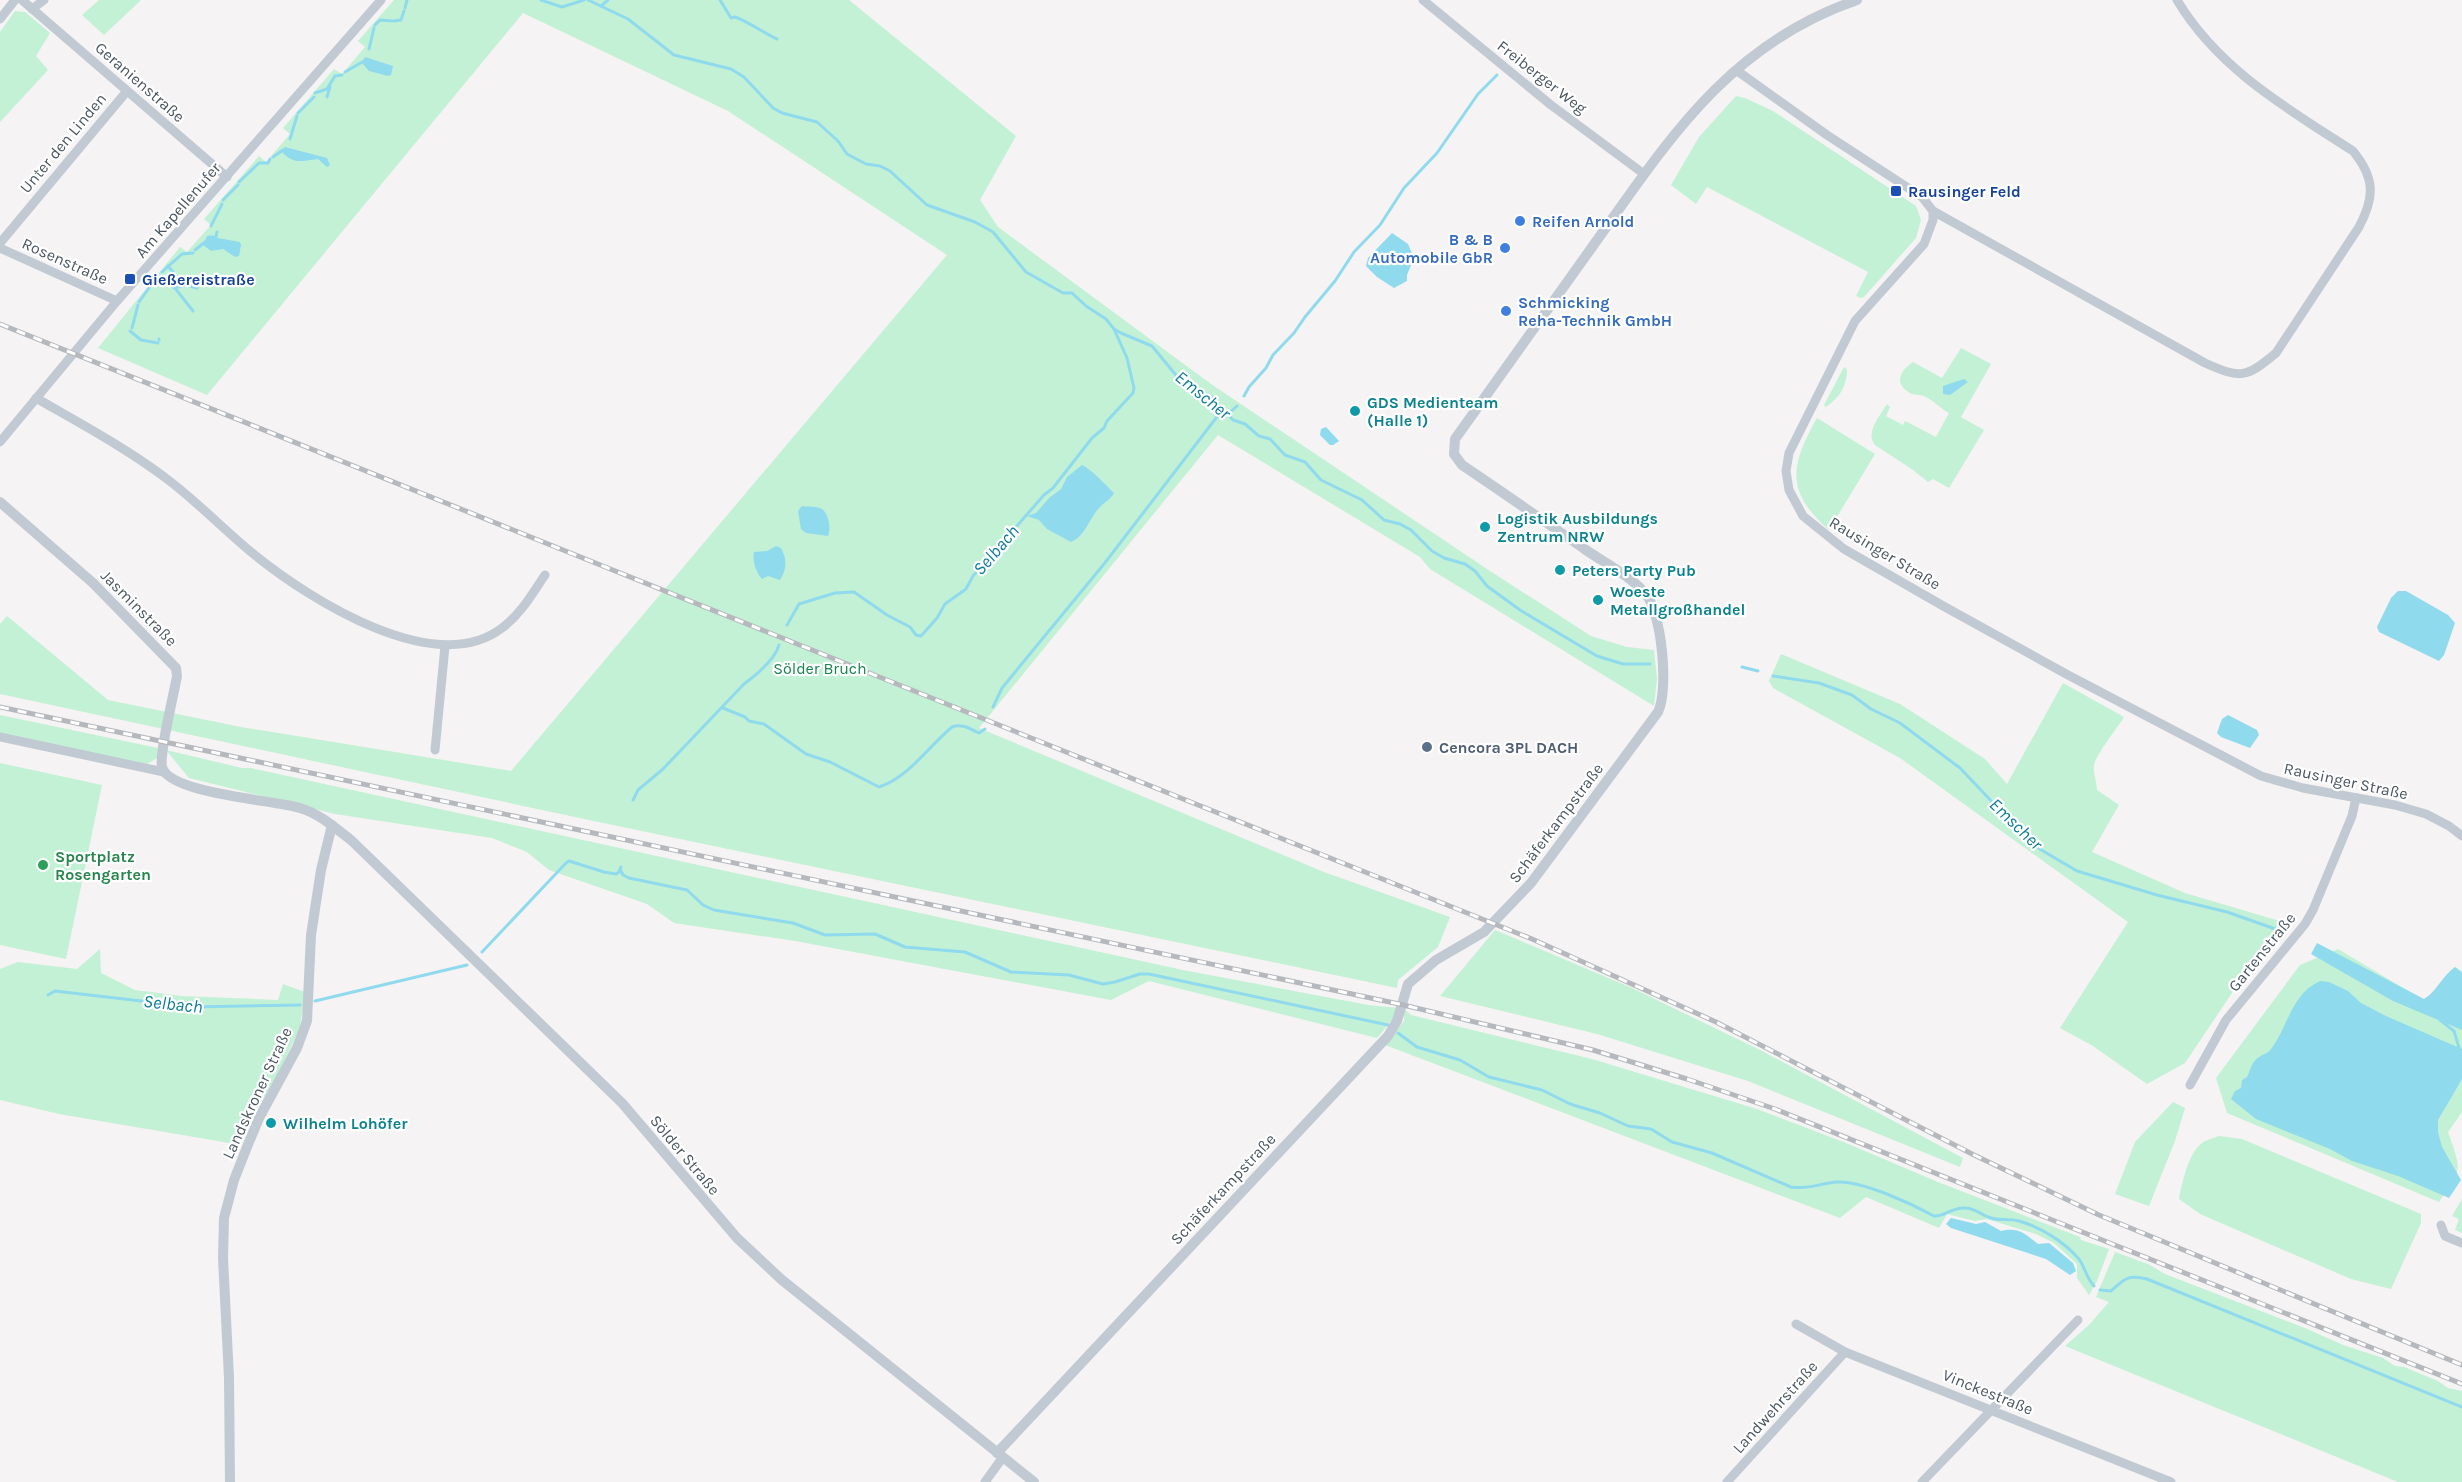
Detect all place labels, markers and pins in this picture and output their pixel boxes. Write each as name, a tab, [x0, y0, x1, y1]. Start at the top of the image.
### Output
place label: Rausinger Feld	[1908, 182, 2021, 201]
marker: Rausinger Feld	[1889, 184, 1903, 198]
place label: Reifen Arnold	[1532, 212, 1634, 231]
marker: Reifen Arnold	[1513, 214, 1527, 228]
place label: B & B Automobile GbR	[1370, 230, 1493, 267]
marker: B & B Automobile GbR	[1498, 241, 1512, 255]
place label: Gießereistraße	[142, 270, 255, 289]
marker: Gießereistraße	[123, 272, 137, 286]
place label: Schmicking Reha-Technik GmbH	[1518, 293, 1672, 330]
marker: Schmicking Reha-Technik GmbH	[1499, 304, 1513, 318]
place label: GDS Medienteam (Halle 1)	[1367, 393, 1498, 430]
marker: GDS Medienteam (Halle 1)	[1348, 404, 1362, 418]
place label: Logistik Ausbildungs Zentrum NRW	[1497, 509, 1658, 546]
marker: Logistik Ausbildungs Zentrum NRW	[1478, 520, 1492, 534]
place label: Peters Party Pub	[1572, 561, 1696, 580]
marker: Peters Party Pub	[1553, 563, 1567, 577]
place label: Woeste Metallgroßhandel	[1610, 582, 1745, 619]
marker: Woeste Metallgroßhandel	[1591, 593, 1605, 607]
place label: Cencora 3PL DACH	[1439, 738, 1578, 757]
marker: Cencora 3PL DACH	[1420, 740, 1434, 754]
place label: Sportplatz Rosengarten	[55, 847, 151, 884]
marker: Sportplatz Rosengarten	[36, 858, 50, 872]
place label: Wilhelm Lohöfer	[283, 1114, 408, 1133]
marker: Wilhelm Lohöfer	[264, 1116, 278, 1130]

